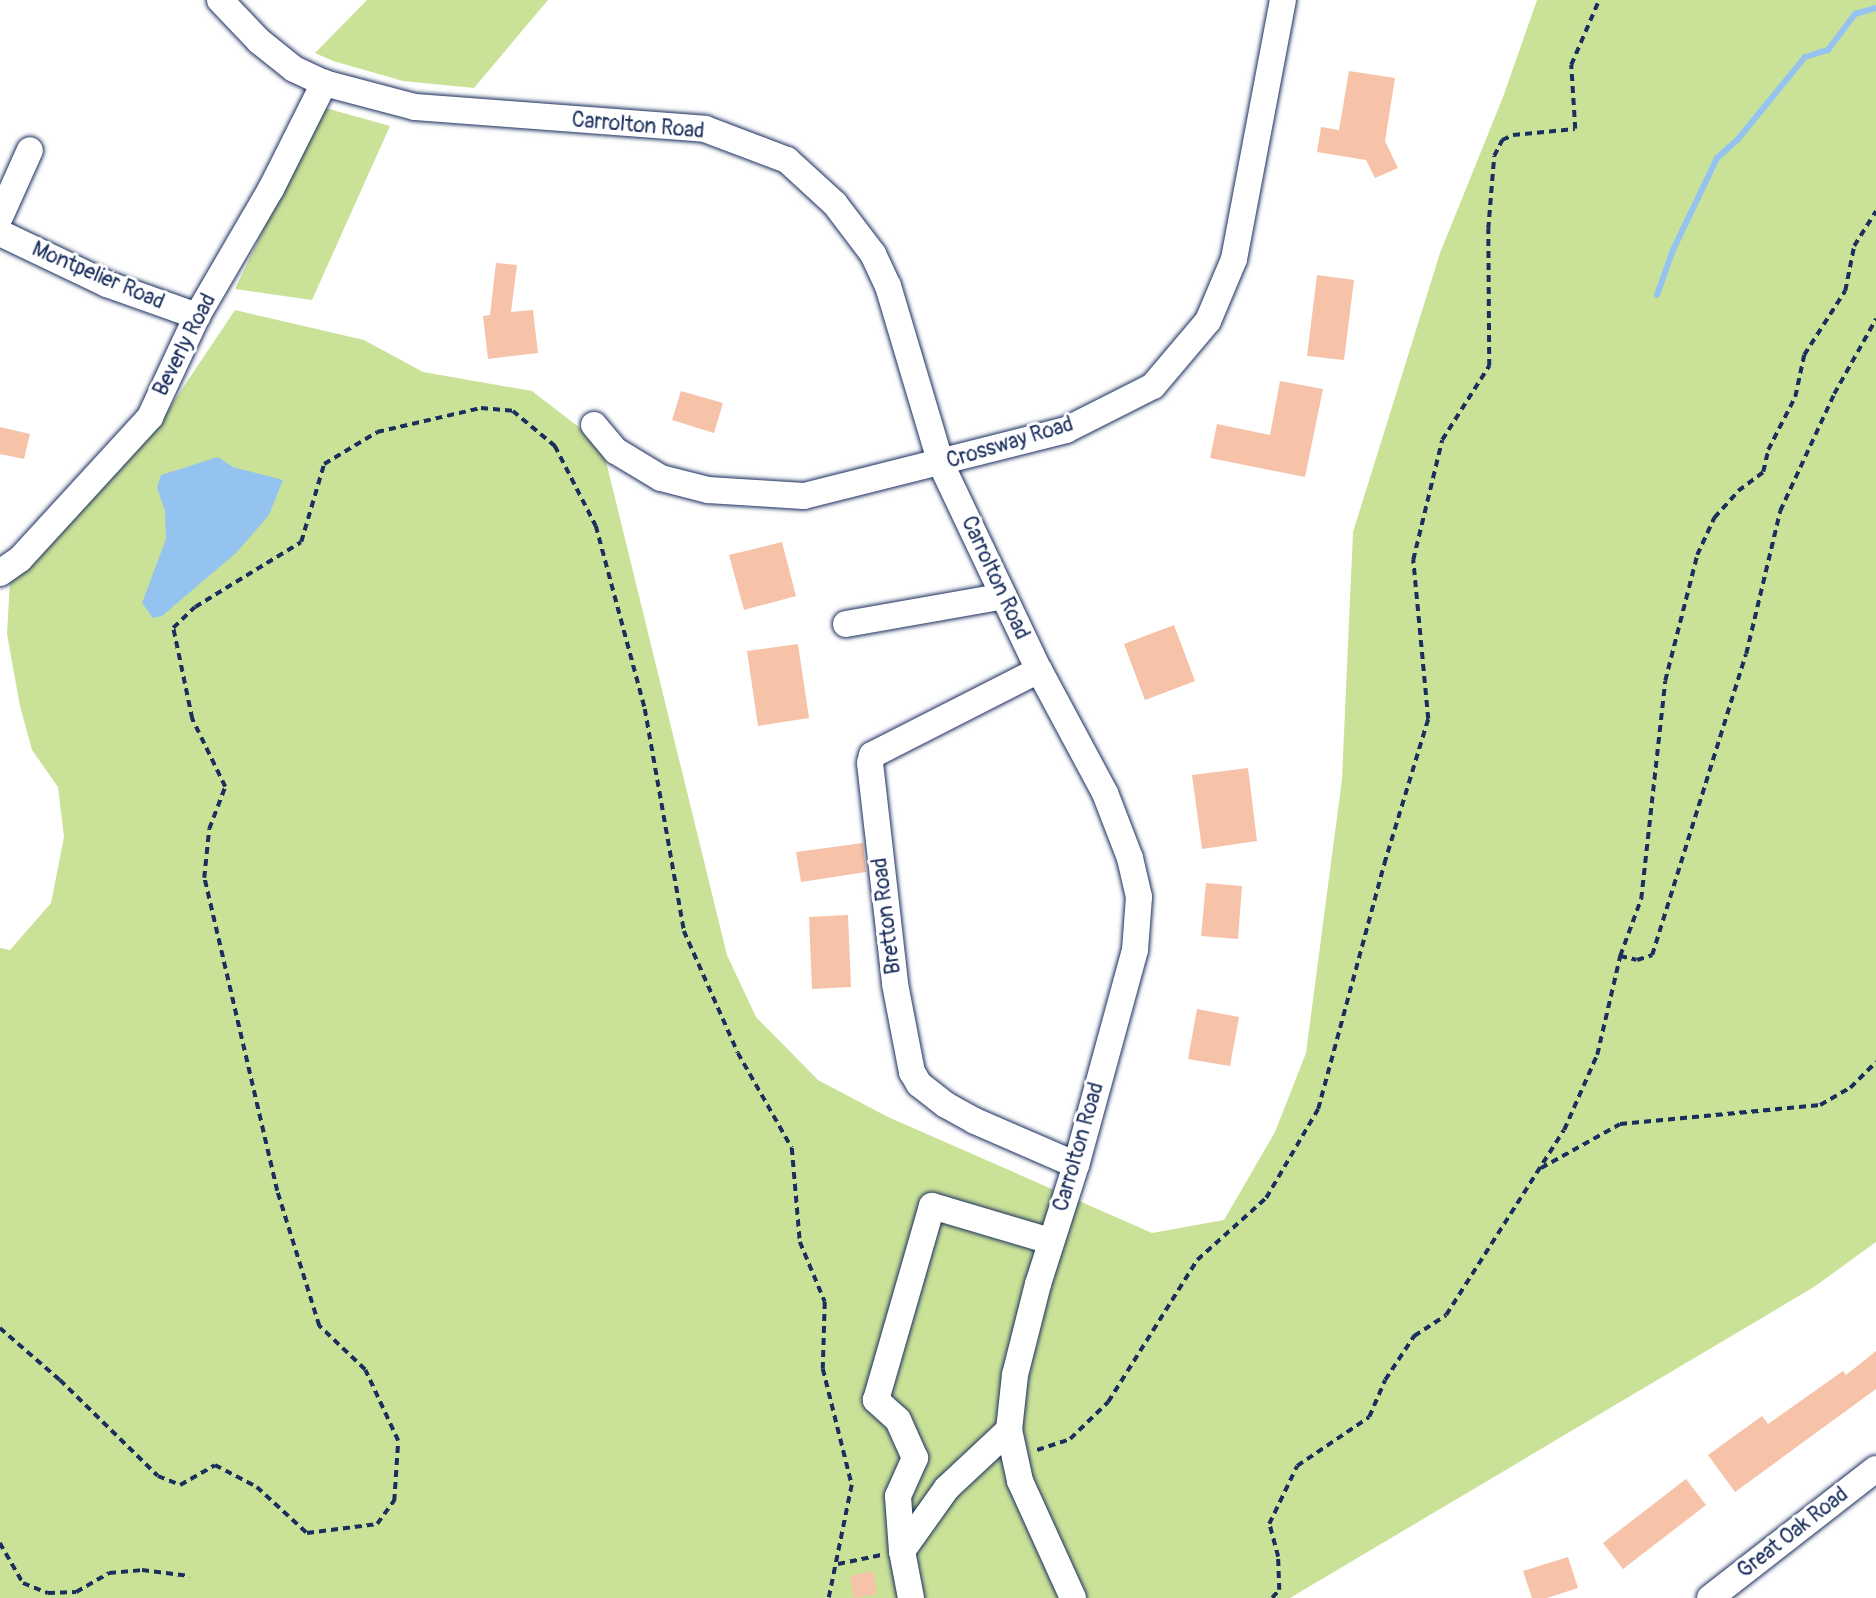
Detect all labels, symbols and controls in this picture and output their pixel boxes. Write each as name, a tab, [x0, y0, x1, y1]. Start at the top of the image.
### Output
street label: Carrolton Road	[571, 108, 705, 144]
street label: Montpelier Road	[28, 237, 168, 315]
street label: Beverly Road	[148, 290, 222, 400]
street label: Crossway Road	[944, 412, 1076, 474]
street label: Carrolton Road	[955, 512, 1035, 644]
street label: Bretton Road	[867, 856, 907, 976]
street label: Carrolton Road	[1049, 1080, 1109, 1214]
street label: Great Oak Road	[1733, 1482, 1853, 1584]

